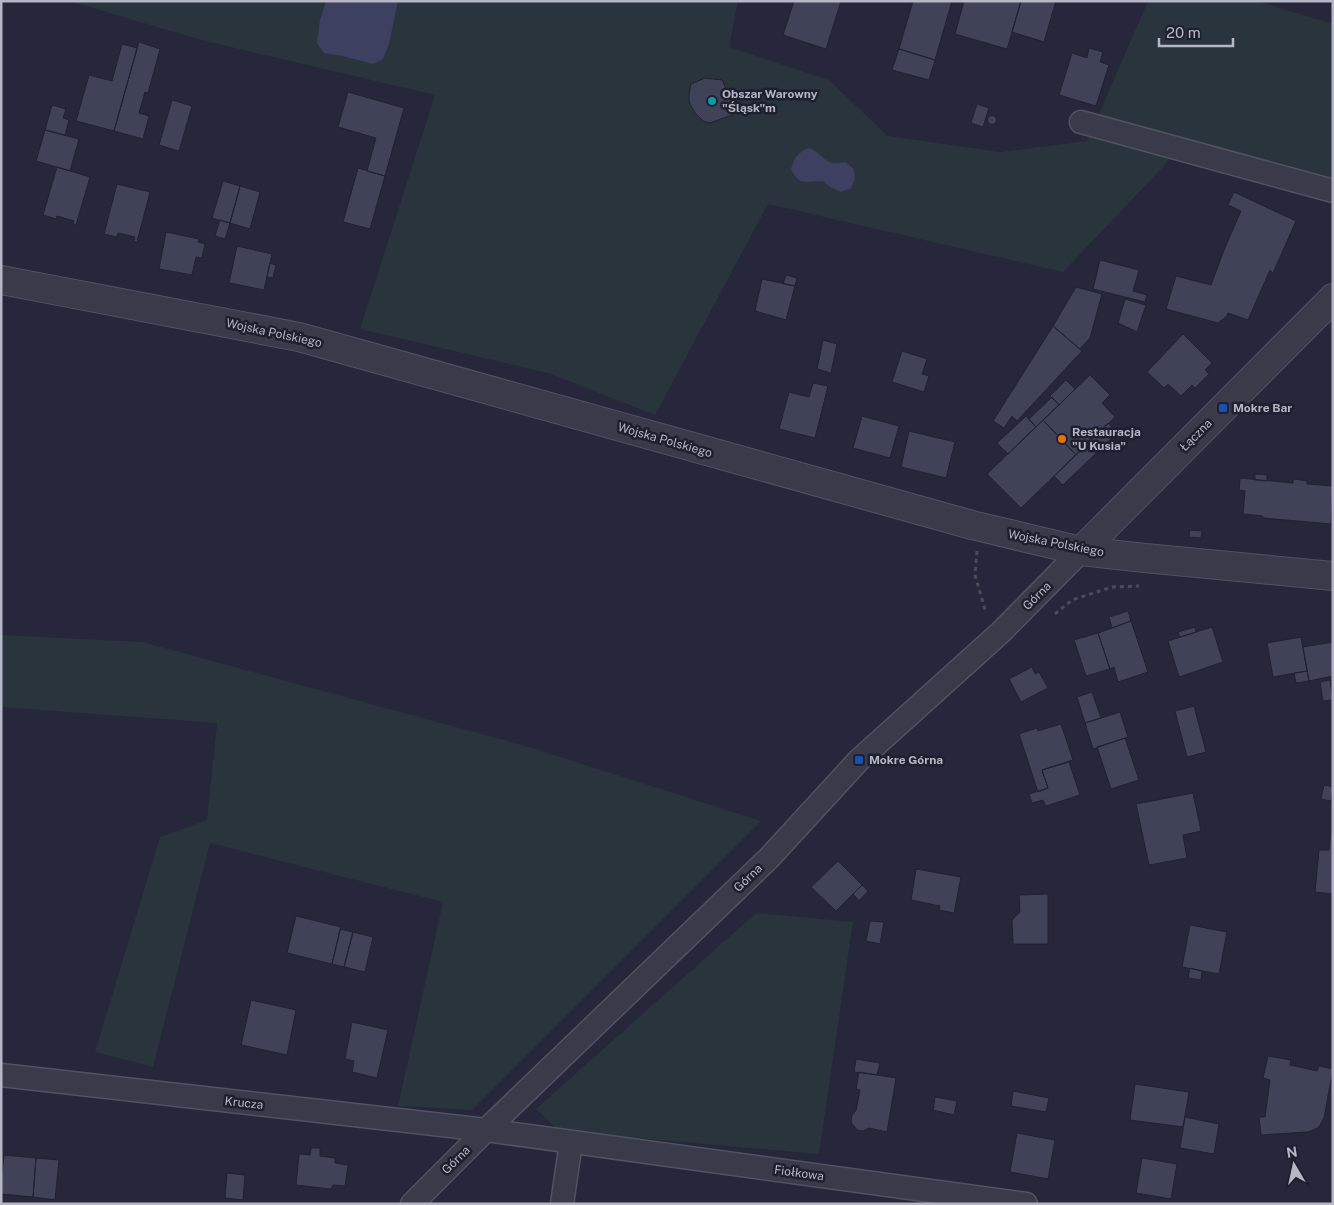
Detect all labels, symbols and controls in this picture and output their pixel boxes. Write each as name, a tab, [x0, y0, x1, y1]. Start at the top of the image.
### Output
scale bar	[1159, 15, 1233, 47]
text: 20 m	[1166, 24, 1201, 41]
place label: Obszar Warowny "Śląsk"m	[722, 87, 818, 115]
marker: Obszar Warowny "Śląsk"m	[706, 95, 718, 107]
street label: Wojska Polskiego	[225, 316, 323, 350]
place label: Mokre Bar	[1233, 401, 1292, 415]
marker: Mokre Bar	[1217, 402, 1229, 414]
street label: Łączna	[1177, 416, 1215, 454]
street label: Wojska Polskiego	[616, 420, 714, 460]
place label: Restauracja "U Kusia"	[1072, 425, 1141, 453]
marker: Restauracja "U Kusia"	[1056, 433, 1068, 445]
street label: Wojska Polskiego	[1007, 527, 1105, 559]
street label: Górna	[1020, 579, 1054, 613]
place label: Mokre Górna	[869, 753, 943, 767]
marker: Mokre Górna	[853, 754, 865, 766]
street label: Górna	[731, 861, 765, 895]
street label: Krucza	[224, 1094, 264, 1112]
north arrow	[1269, 1140, 1319, 1190]
street label: Górna	[439, 1143, 473, 1177]
text: N	[1285, 1143, 1299, 1161]
street label: Fiołkowa	[773, 1163, 825, 1183]

